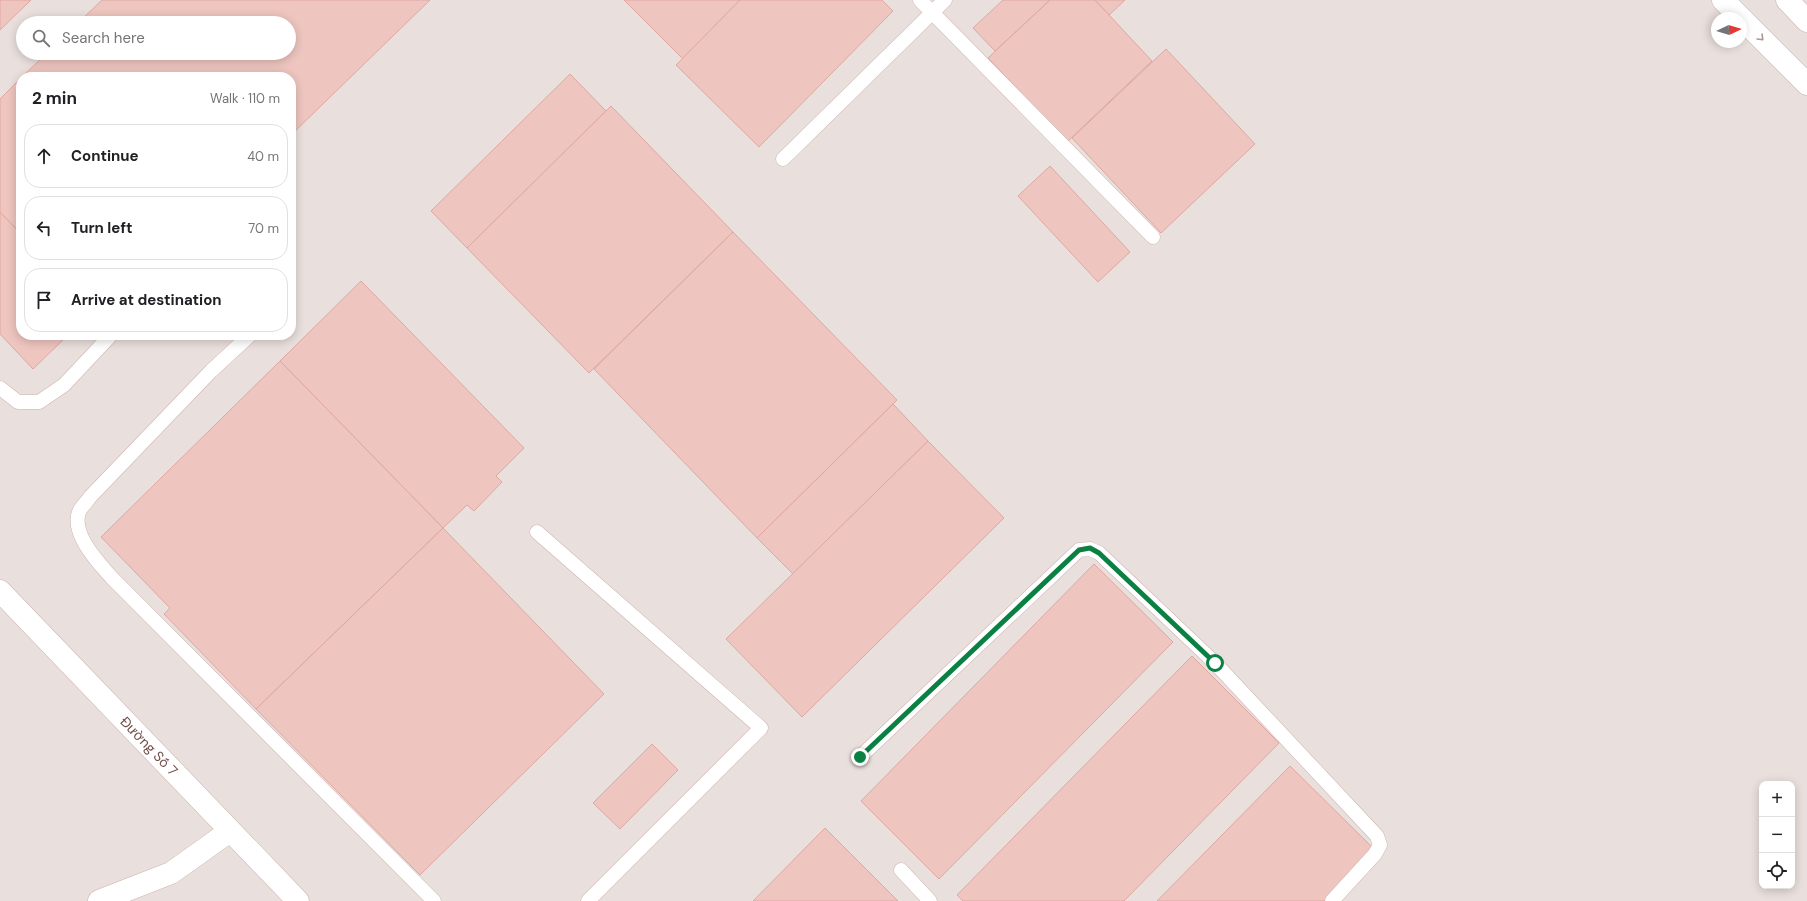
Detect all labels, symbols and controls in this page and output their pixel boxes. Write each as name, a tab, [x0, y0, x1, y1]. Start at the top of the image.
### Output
north arrow	[1711, 12, 1747, 48]
search box	[16, 16, 296, 60]
icon: search	[30, 27, 52, 49]
text: Search here	[62, 28, 145, 48]
one-way arrow	[1756, 33, 1763, 41]
text: 2 min	[32, 87, 77, 109]
text: Walk · 110 m	[210, 90, 280, 107]
icon: ahead	[33, 145, 55, 167]
text: Continue	[71, 146, 139, 166]
text: 40 m	[247, 148, 279, 165]
icon: left	[33, 217, 55, 239]
text: Turn left	[71, 218, 132, 238]
text: 70 m	[248, 220, 279, 237]
icon: arrive	[33, 289, 55, 311]
text: Arrive at destination	[71, 290, 222, 310]
route start	[1206, 654, 1224, 672]
street label: Đường Số 7	[116, 712, 182, 780]
route end	[851, 748, 869, 766]
map controls	[1759, 781, 1795, 889]
button: +	[1759, 781, 1795, 817]
button: −	[1759, 817, 1795, 853]
button: locate	[1759, 853, 1795, 889]

